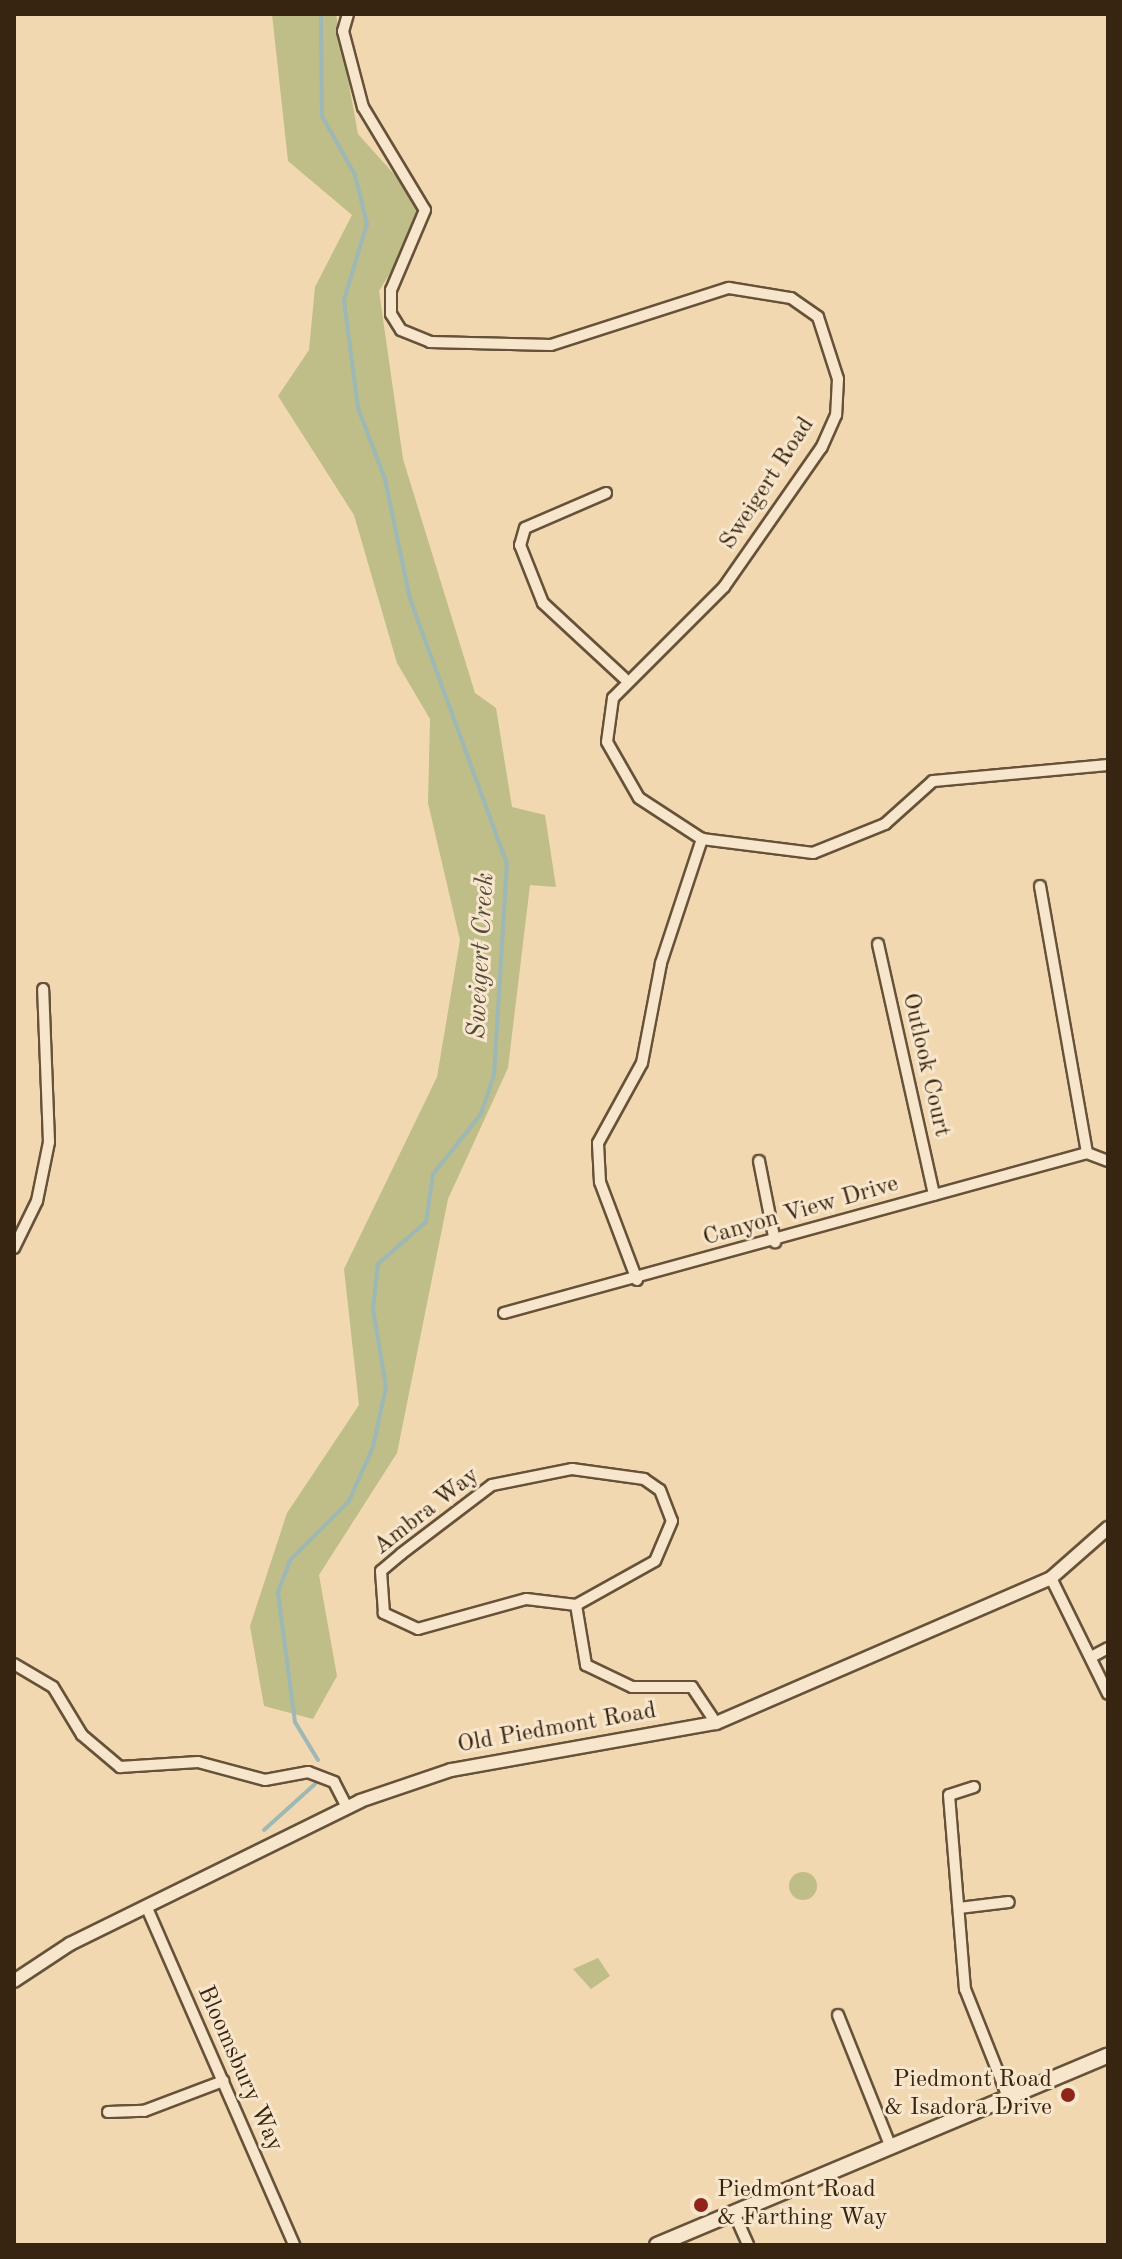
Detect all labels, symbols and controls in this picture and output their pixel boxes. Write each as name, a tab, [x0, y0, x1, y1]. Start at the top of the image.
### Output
street label: Sweigert Road	[714, 412, 822, 556]
water label: Sweigert Creek	[462, 872, 502, 1040]
street label: Outlook Court	[894, 990, 956, 1140]
street label: Canyon View Drive	[700, 1170, 902, 1254]
street label: Ambra Way	[368, 1462, 486, 1562]
street label: Old Piedmont Road	[455, 1697, 659, 1761]
street label: Bloomsbury Way	[190, 1982, 288, 2156]
place label: Piedmont Road & Isadora Drive	[884, 2067, 1052, 2123]
marker: Piedmont Road & Isadora Drive	[1059, 2086, 1077, 2104]
place label: Piedmont Road & Farthing Way	[717, 2177, 887, 2233]
marker: Piedmont Road & Farthing Way	[692, 2196, 710, 2214]

